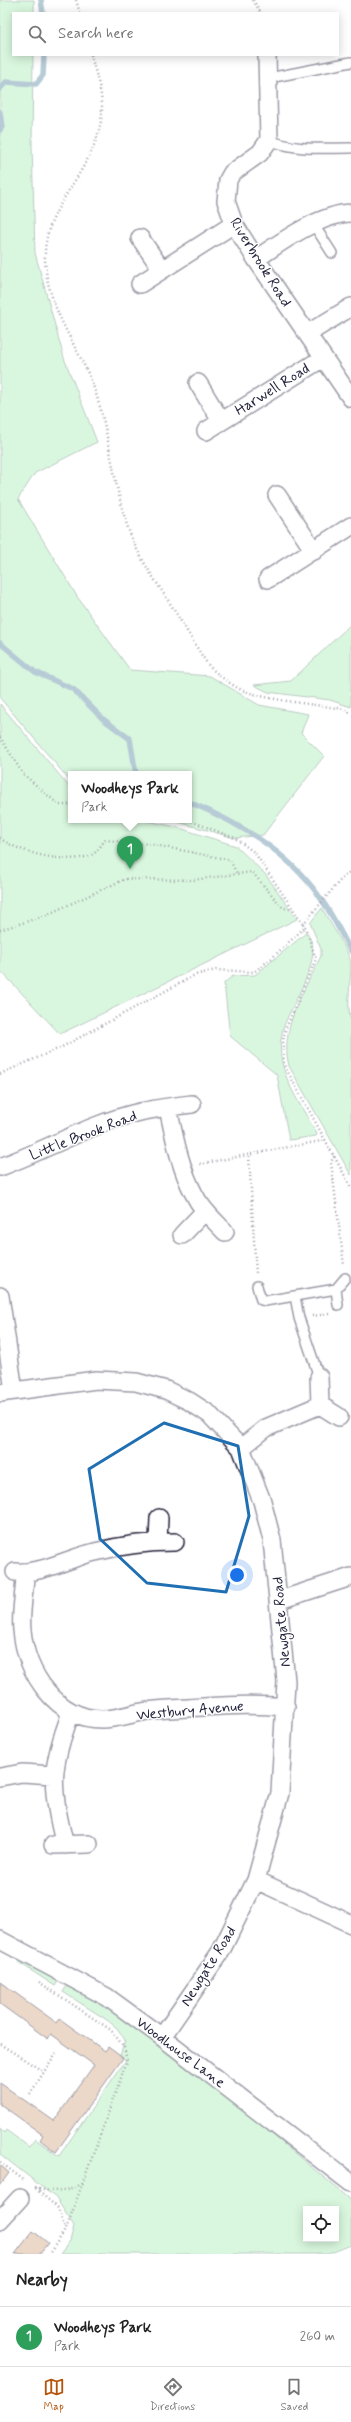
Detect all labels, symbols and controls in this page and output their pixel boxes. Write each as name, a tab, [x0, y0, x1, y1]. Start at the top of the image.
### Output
search box	[12, 12, 339, 56]
icon: search	[26, 23, 48, 45]
text: Search here	[58, 24, 134, 44]
street label: Riverbrook Road	[225, 214, 296, 311]
street label: Harwell Road	[231, 359, 314, 421]
popup	[68, 771, 192, 823]
text: Woodheys Park	[81, 779, 179, 799]
text: Park	[81, 799, 107, 816]
pin: 1	[117, 836, 143, 869]
street label: Little Brook Road	[27, 1106, 140, 1166]
your location	[227, 1565, 247, 1585]
street label: Newgate Road	[268, 1576, 297, 1668]
street label: Westbury Avenue	[136, 1696, 245, 1726]
street label: Newgate Road	[176, 1923, 242, 2011]
street label: Woodhouse Lane	[132, 2013, 229, 2093]
map controls	[303, 2206, 339, 2242]
button: locate	[303, 2206, 339, 2242]
text: Nearby	[16, 2269, 68, 2291]
text: Woodheys Park	[54, 2318, 151, 2338]
text: 1	[26, 2328, 32, 2345]
text: 260 m	[300, 2328, 335, 2345]
text: Park	[54, 2338, 80, 2355]
tab: Map	[43, 2376, 65, 2414]
tab: Directions	[150, 2376, 195, 2414]
tab: Saved	[281, 2376, 308, 2414]

